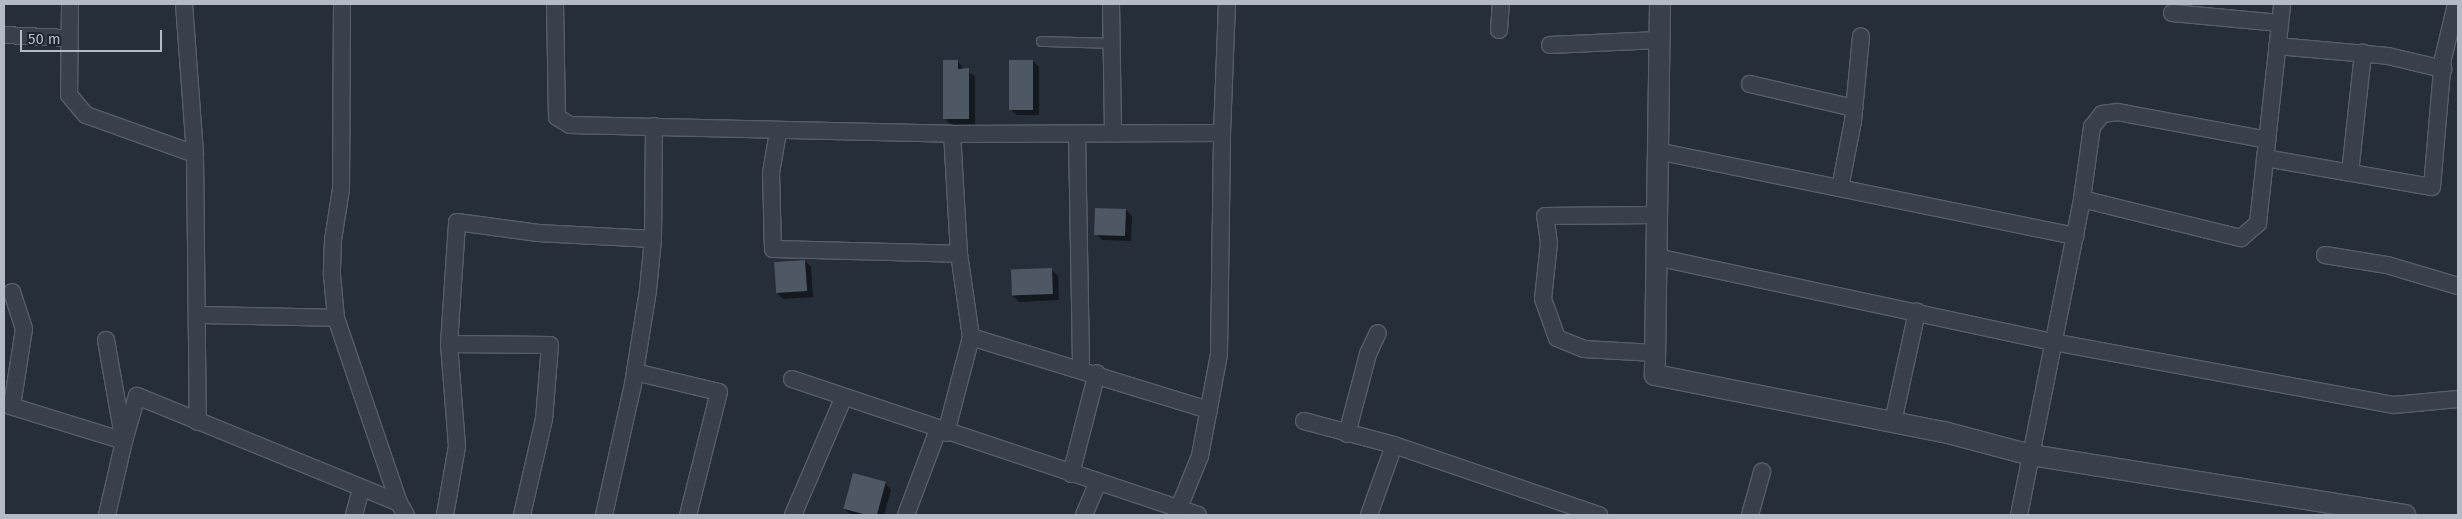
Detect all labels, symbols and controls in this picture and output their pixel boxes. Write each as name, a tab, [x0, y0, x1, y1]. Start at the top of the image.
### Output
scale bar	[22, 20, 165, 52]
text: 50 m	[28, 30, 61, 48]

